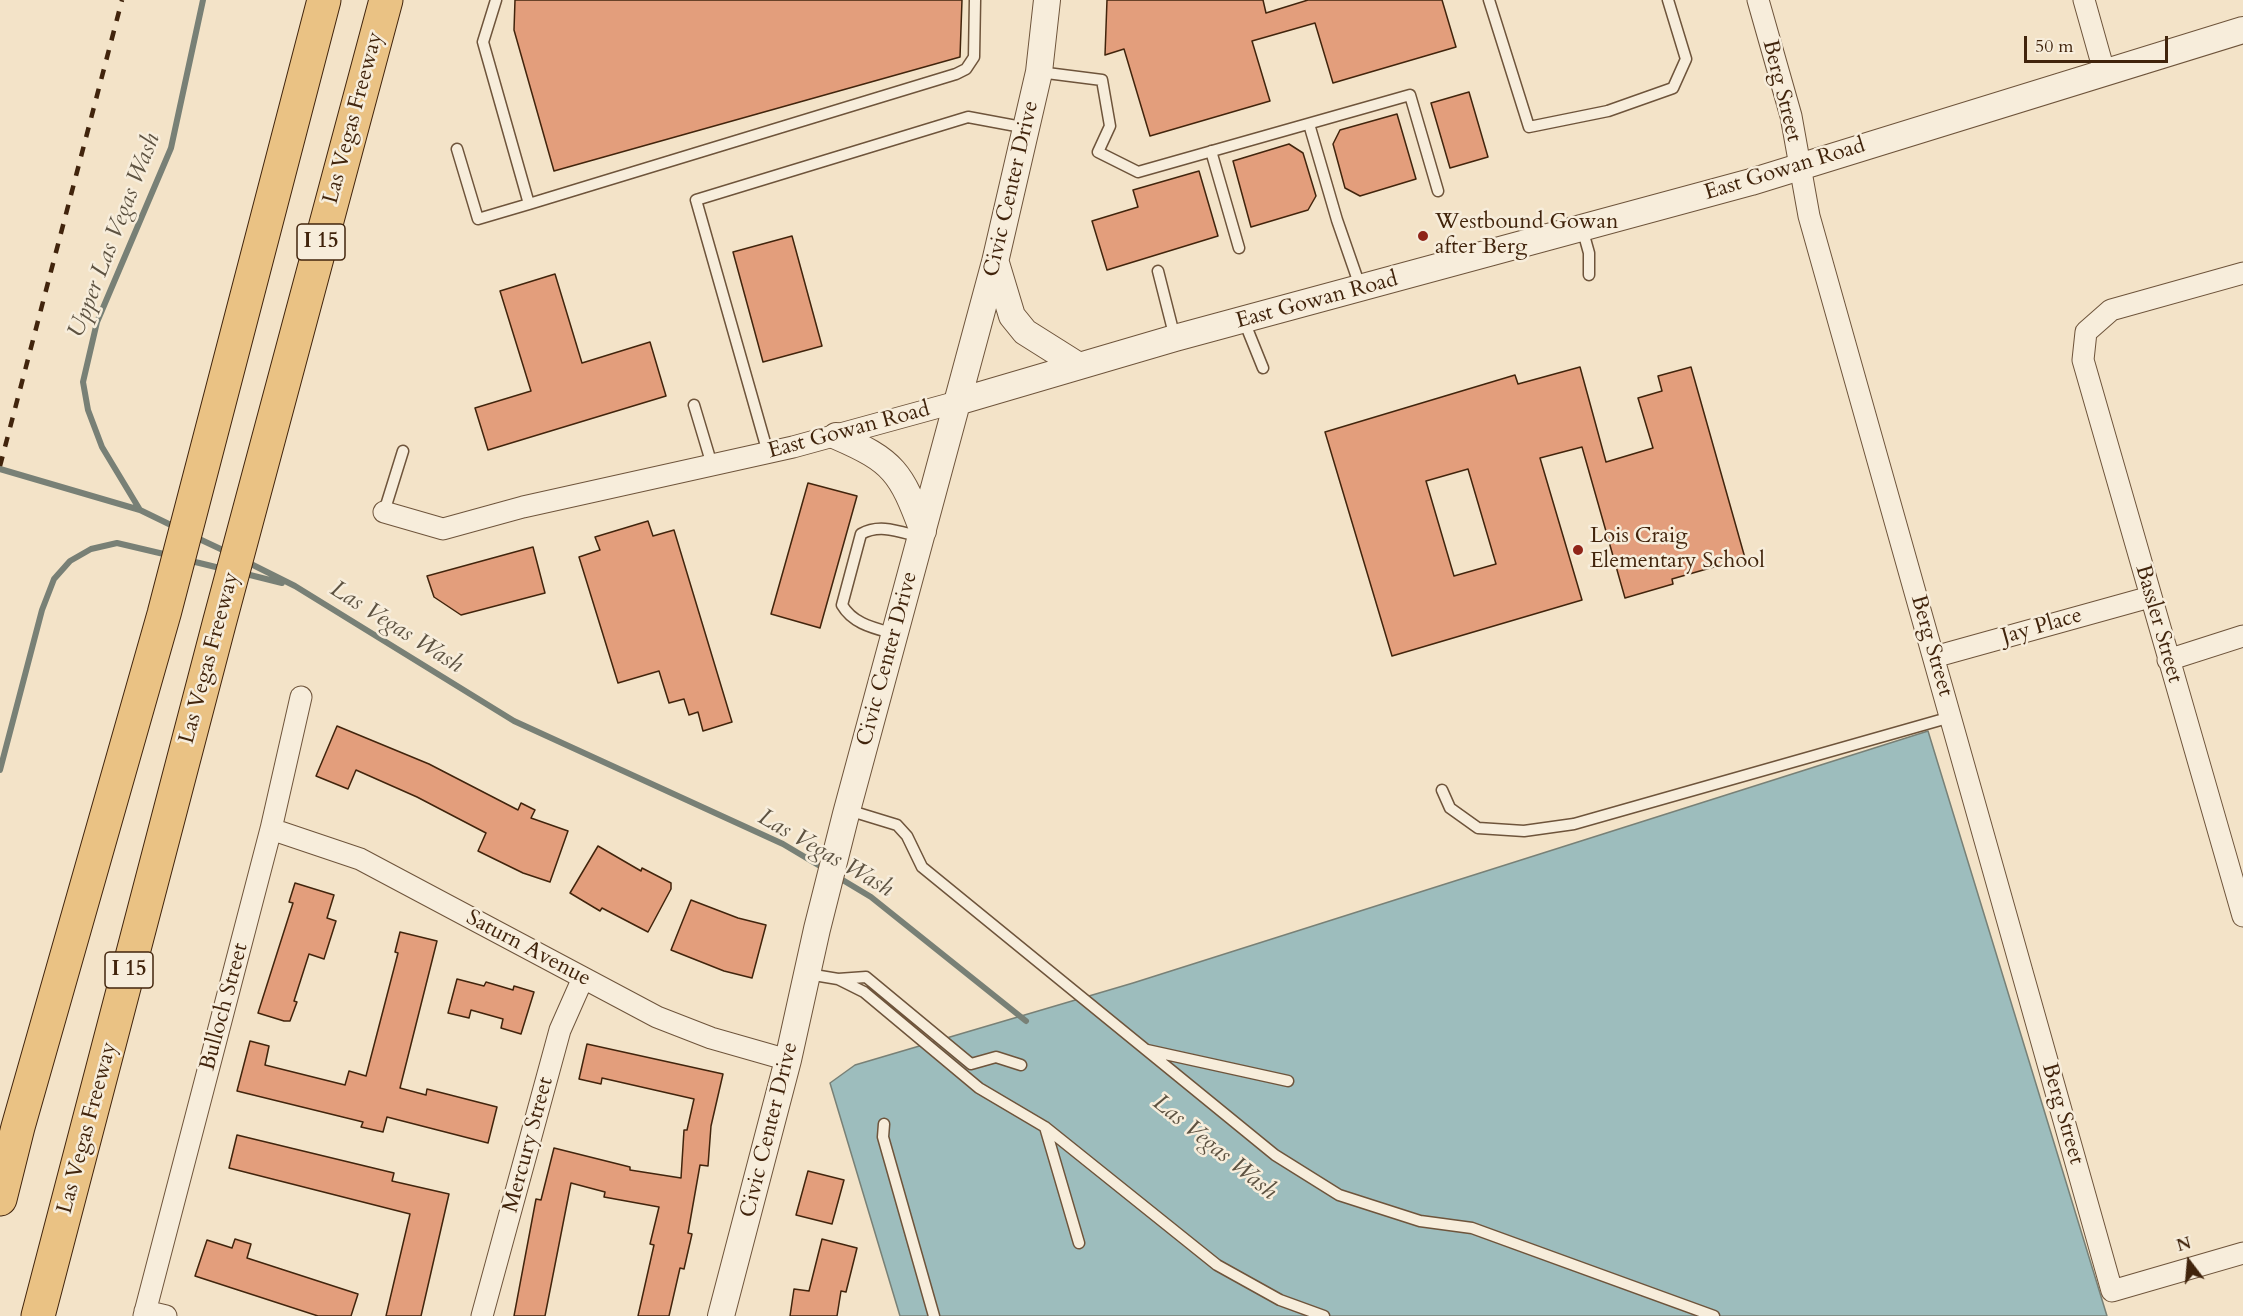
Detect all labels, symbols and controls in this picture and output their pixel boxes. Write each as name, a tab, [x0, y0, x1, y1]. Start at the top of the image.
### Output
scale bar	[2027, 24, 2171, 62]
street label: Las Vegas Freeway	[318, 29, 390, 207]
text: 50 m	[2035, 34, 2074, 59]
street label: Berg Street	[1756, 37, 1806, 145]
street label: Civic Center Drive	[979, 99, 1045, 279]
water label: Upper Las Vegas Wash	[63, 130, 167, 342]
street label: East Gowan Road	[1702, 133, 1868, 207]
place label: Westbound Gowan after Berg	[1435, 210, 1618, 262]
road number: I 15	[297, 224, 345, 260]
marker: Westbound Gowan after Berg	[1416, 229, 1430, 243]
street label: East Gowan Road	[1233, 267, 1401, 335]
street label: East Gowan Road	[765, 397, 933, 465]
place label: Lois Craig Elementary School	[1590, 524, 1765, 576]
marker: Lois Craig Elementary School	[1571, 543, 1585, 557]
street label: Bassler Street	[2129, 562, 2187, 686]
street label: Las Vegas Freeway	[174, 569, 246, 747]
street label: Civic Center Drive	[852, 569, 924, 749]
water label: Las Vegas Wash	[324, 576, 468, 680]
street label: Berg Street	[1904, 592, 1958, 700]
street label: Jay Place	[1999, 603, 2085, 651]
water label: Las Vegas Wash	[752, 804, 898, 904]
street label: Saturn Avenue	[461, 905, 595, 993]
street label: Bulloch Street	[195, 940, 255, 1074]
road number: I 15	[105, 952, 153, 988]
street label: Las Vegas Freeway	[52, 1039, 124, 1217]
street label: Civic Center Drive	[735, 1040, 805, 1220]
street label: Berg Street	[2035, 1060, 2089, 1168]
street label: Mercury Street	[498, 1074, 560, 1216]
water label: Las Vegas Wash	[1146, 1089, 1282, 1207]
north arrow	[2159, 1232, 2219, 1292]
text: N	[2174, 1232, 2194, 1257]

